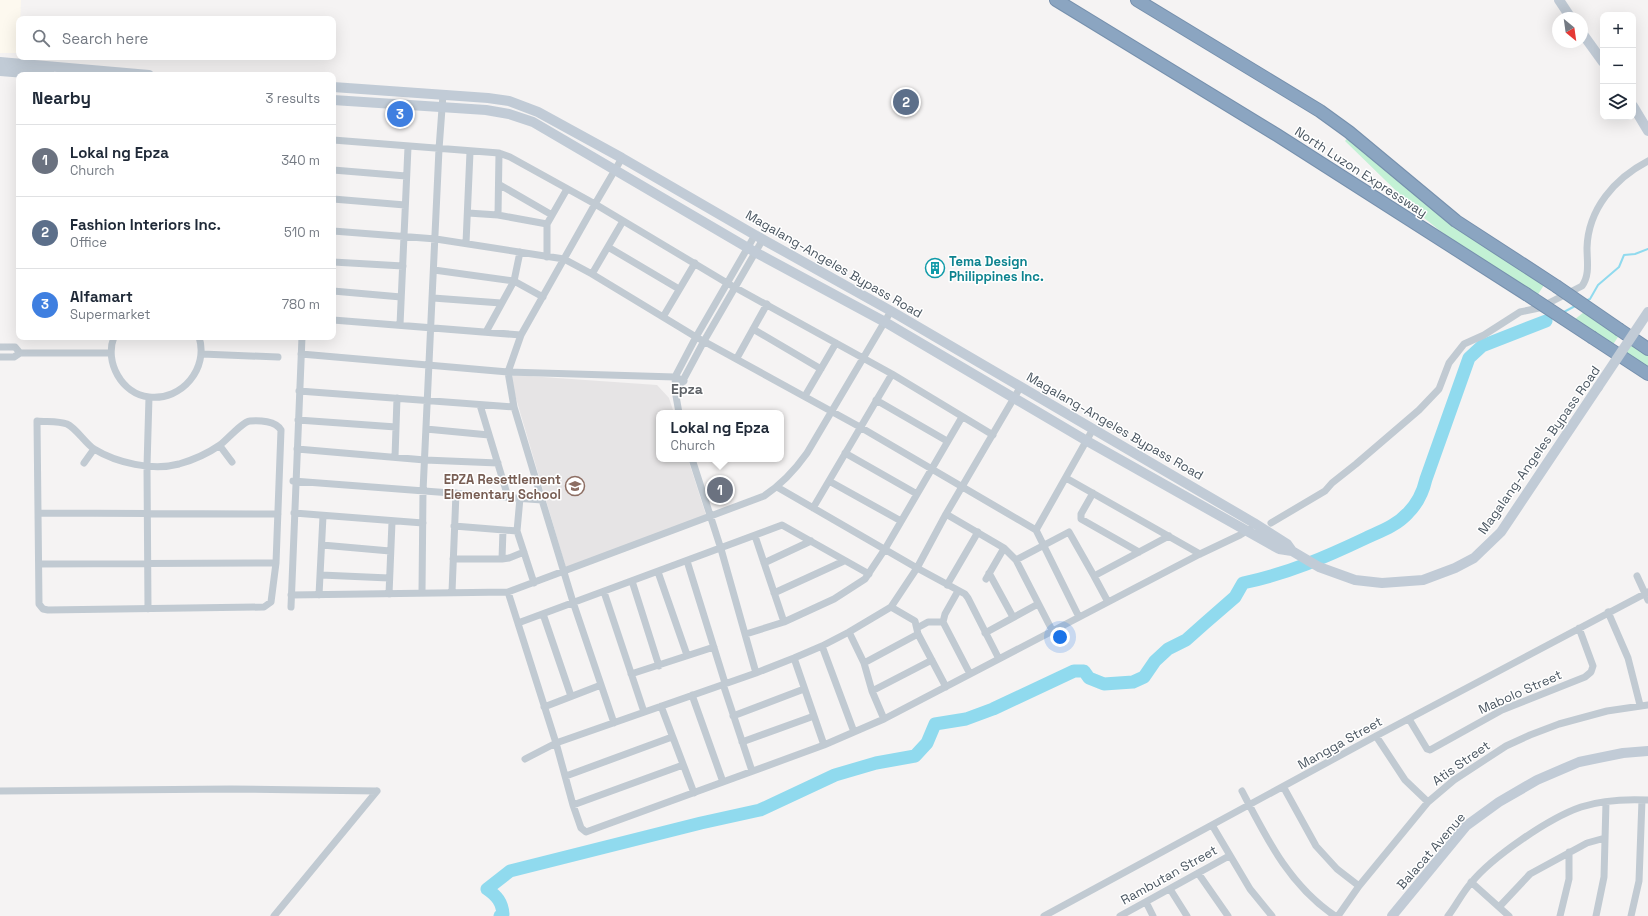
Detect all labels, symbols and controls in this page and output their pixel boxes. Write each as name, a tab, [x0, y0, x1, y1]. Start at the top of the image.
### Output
north arrow	[1552, 12, 1588, 48]
map controls	[1600, 12, 1636, 120]
button: +	[1600, 12, 1636, 48]
search box	[16, 16, 336, 60]
icon: search	[30, 27, 52, 49]
text: Search here	[62, 29, 148, 48]
button: −	[1600, 48, 1636, 84]
button: layers	[1600, 84, 1636, 120]
text: Nearby	[32, 87, 91, 109]
pin: 2	[893, 87, 919, 117]
text: 3 results	[266, 90, 320, 107]
pin: 3	[387, 99, 413, 129]
street label: North Luzon Expressway	[1292, 123, 1430, 221]
text: Lokal ng Epza	[70, 143, 169, 162]
text: 1	[42, 152, 48, 169]
text: 340 m	[281, 152, 320, 169]
text: Church	[70, 162, 115, 179]
street label: Magalang-Angeles Bypass Road	[742, 206, 926, 322]
text: Fashion Interiors Inc.	[70, 215, 221, 234]
text: 2	[41, 224, 49, 241]
text: 510 m	[284, 224, 320, 241]
text: Office	[70, 234, 107, 251]
place label: Tema Design Philippines Inc.	[949, 253, 1044, 285]
building icon: Tema Design Philippines Inc.	[924, 257, 946, 279]
text: Alfamart	[70, 287, 133, 306]
text: 3	[41, 296, 49, 313]
text: 780 m	[282, 296, 320, 313]
text: Supermarket	[70, 306, 151, 323]
street label: Magalang-Angeles Bypass Road	[1474, 363, 1604, 537]
street label: Magalang-Angeles Bypass Road	[1023, 368, 1207, 484]
district label: Epza	[671, 380, 703, 398]
popup	[656, 410, 784, 462]
text: Lokal ng Epza	[671, 418, 769, 437]
text: Church	[671, 437, 715, 454]
place label: EPZA Resettlement Elementary School	[444, 471, 561, 503]
school or university icon: EPZA Resettlement Elementary School	[564, 475, 586, 497]
pin: 1	[707, 475, 733, 505]
your location	[1050, 627, 1070, 647]
street label: Mabolo Street	[1476, 666, 1564, 718]
street label: Mangga Street	[1295, 713, 1385, 773]
street label: Atis Street	[1429, 737, 1493, 789]
street label: Balacat Avenue	[1393, 809, 1469, 893]
street label: Rambutan Street	[1118, 841, 1220, 909]

